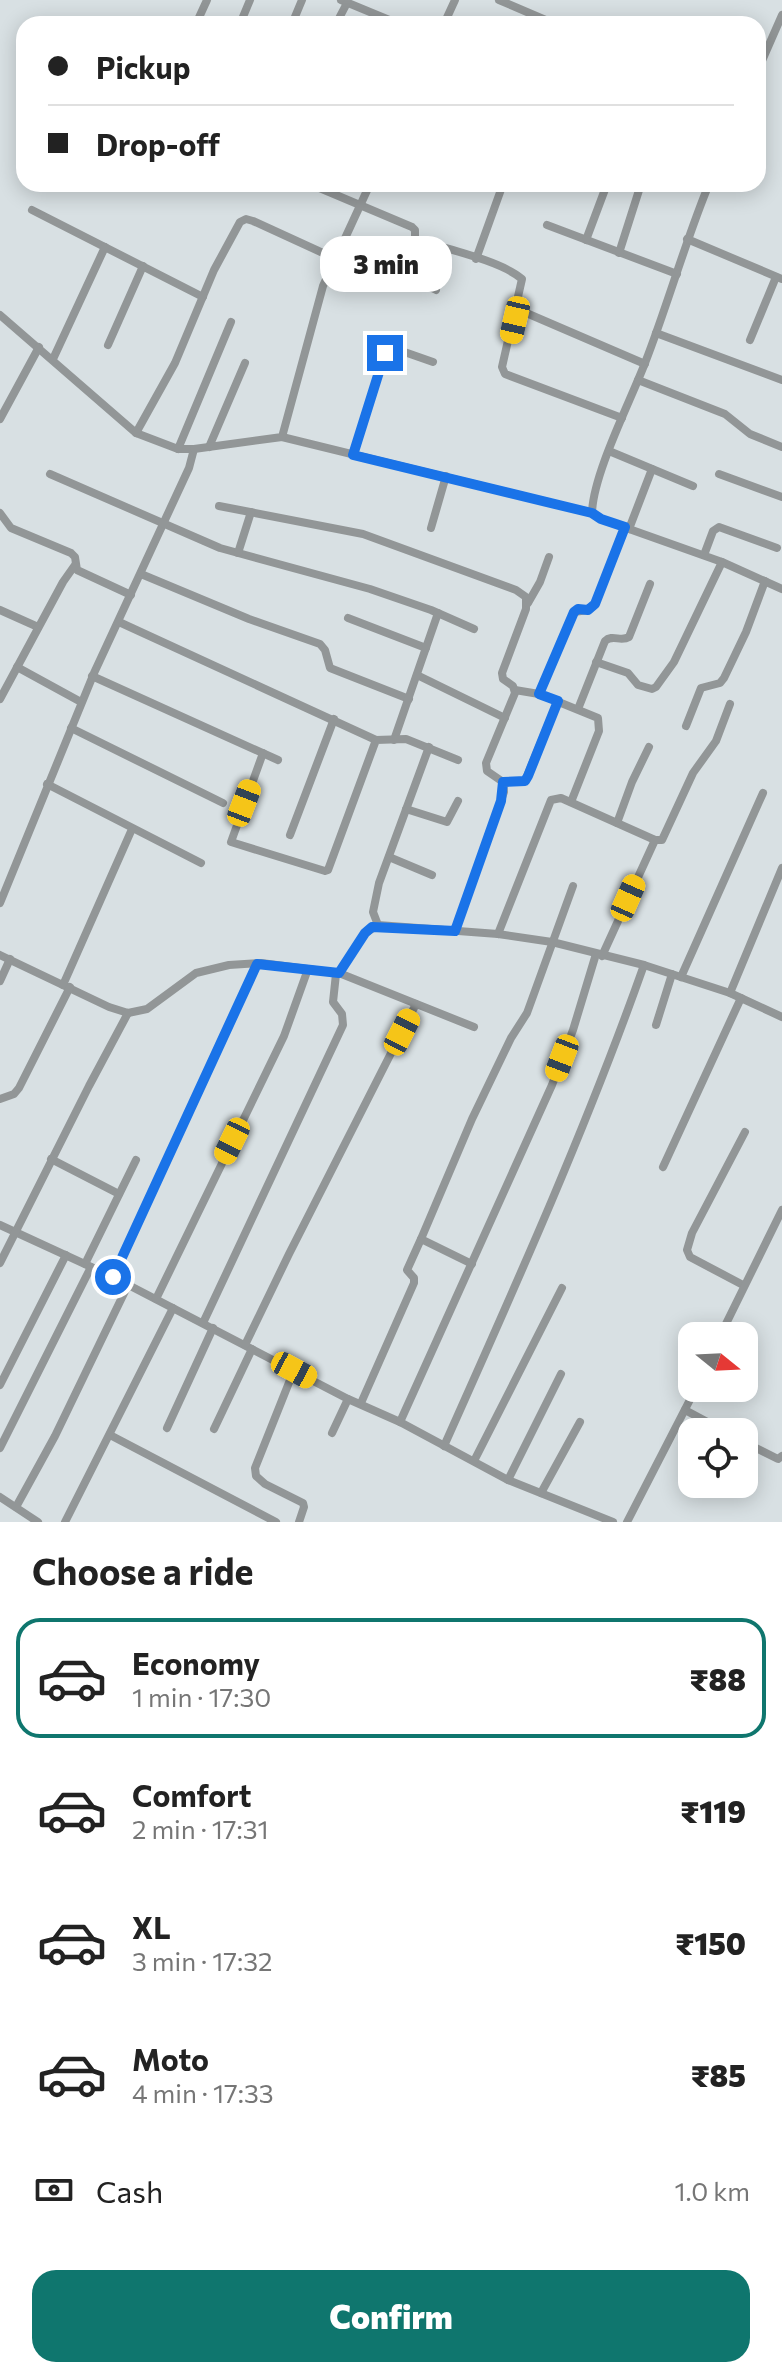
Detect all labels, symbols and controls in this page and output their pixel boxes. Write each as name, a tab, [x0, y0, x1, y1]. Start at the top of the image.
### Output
text: Pickup	[96, 48, 190, 85]
text: Drop-off	[96, 125, 220, 162]
callout: 3 min	[319, 237, 451, 293]
text: 3 min	[353, 248, 419, 279]
car	[498, 294, 532, 346]
route end	[367, 335, 403, 371]
car	[224, 776, 264, 830]
car	[607, 871, 649, 925]
car	[380, 1005, 424, 1059]
car	[542, 1031, 582, 1085]
car	[211, 1114, 253, 1168]
route start	[95, 1259, 131, 1295]
north arrow	[678, 1322, 758, 1402]
map controls	[678, 1322, 758, 1498]
car	[267, 1348, 321, 1392]
button: locate	[678, 1418, 758, 1498]
text: Choose a ride	[32, 1548, 253, 1592]
icon: car	[36, 1642, 108, 1714]
text: Economy	[132, 1644, 260, 1681]
text: ₹88	[690, 1660, 746, 1697]
text: 1 min · 17:30	[132, 1681, 271, 1712]
icon: car	[36, 1774, 108, 1846]
text: Comfort	[132, 1776, 251, 1813]
text: ₹119	[680, 1792, 746, 1829]
text: 2 min · 17:31	[132, 1813, 269, 1844]
icon: car	[36, 1906, 108, 1978]
text: XL	[132, 1908, 171, 1945]
text: ₹150	[675, 1924, 746, 1961]
text: 3 min · 17:32	[132, 1945, 272, 1976]
icon: car	[36, 2038, 108, 2110]
text: Moto	[132, 2040, 209, 2077]
text: ₹85	[691, 2056, 746, 2093]
text: 4 min · 17:33	[132, 2077, 274, 2108]
icon: cash	[32, 2168, 76, 2212]
text: Cash	[96, 2172, 163, 2209]
text: 1.0 km	[674, 2175, 750, 2206]
button: Confirm	[32, 2270, 750, 2362]

